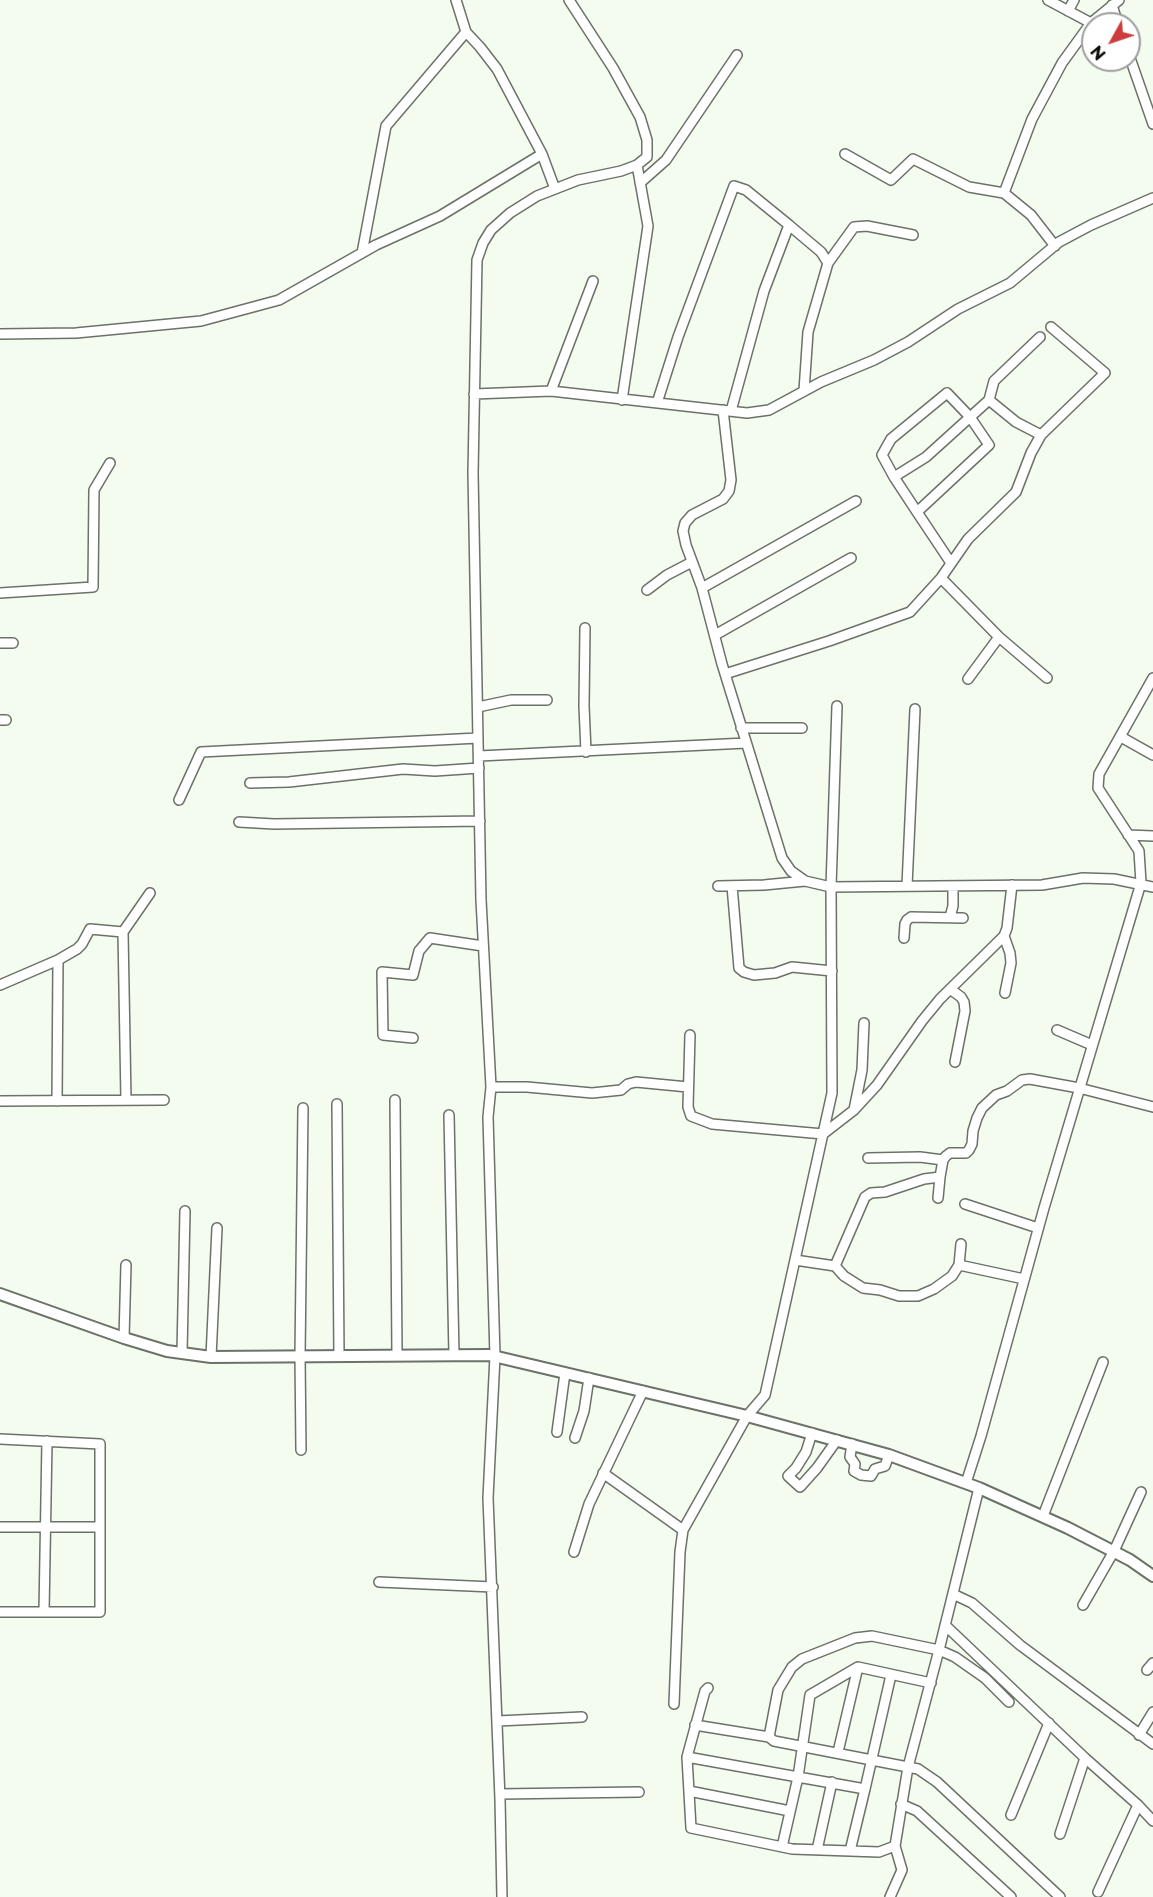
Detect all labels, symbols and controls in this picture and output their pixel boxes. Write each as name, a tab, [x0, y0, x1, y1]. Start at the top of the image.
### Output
north arrow	[1081, 12, 1141, 72]
text: N	[1087, 42, 1110, 64]

